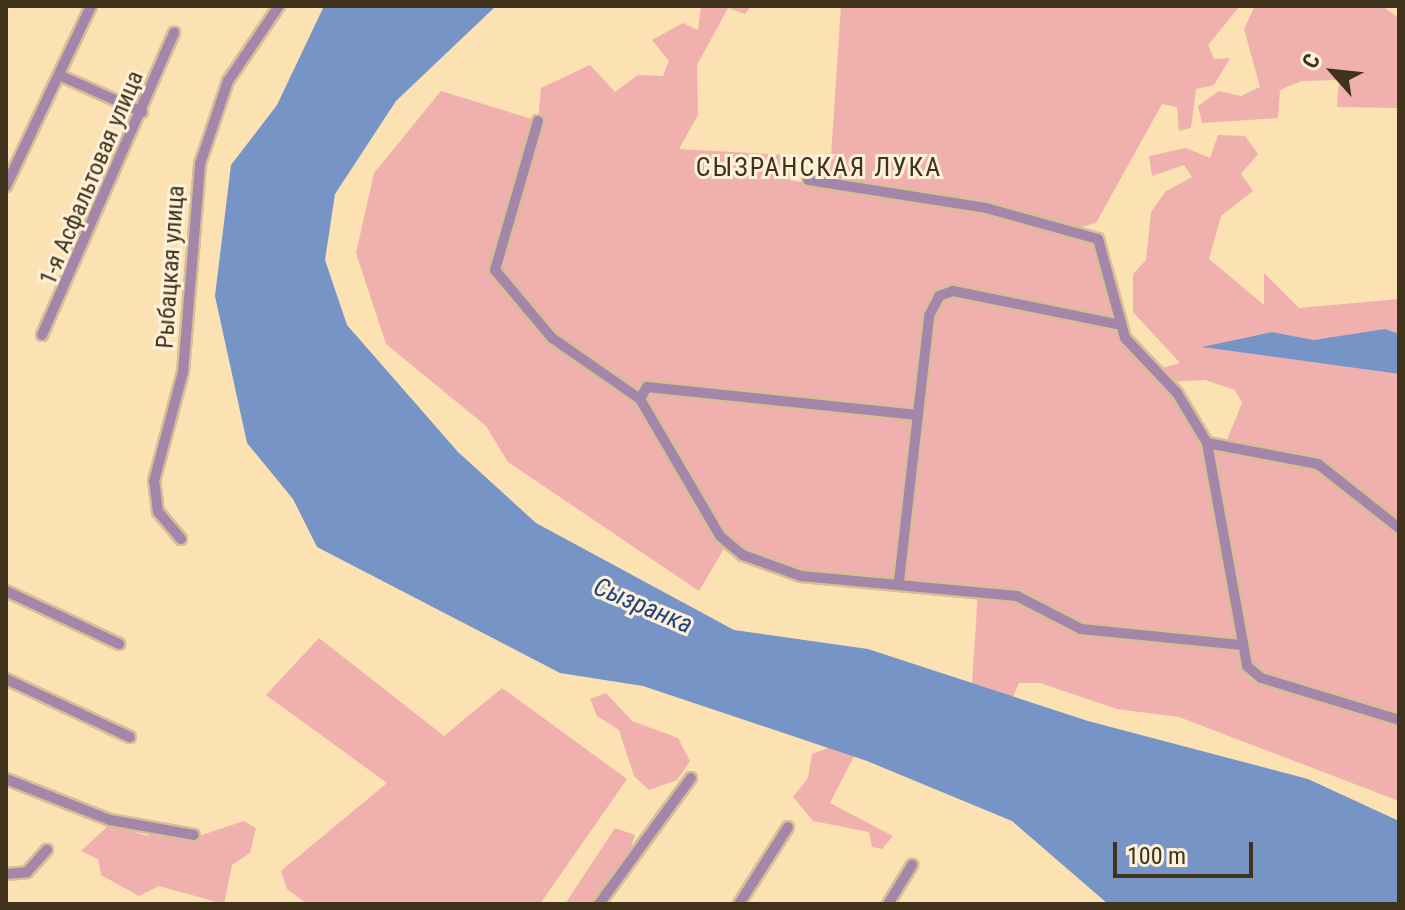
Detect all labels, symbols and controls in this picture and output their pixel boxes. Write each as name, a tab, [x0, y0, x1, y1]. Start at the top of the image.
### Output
north arrow	[1293, 32, 1373, 112]
text: С	[1297, 50, 1325, 72]
street label: 1-я Асфальтовая улица	[34, 67, 150, 289]
district label: СЫЗРАНСКАЯ ЛУКА	[696, 152, 942, 184]
street label: Рыбацкая улица	[151, 184, 191, 350]
water label: Сызранка	[589, 571, 697, 641]
scale bar	[1117, 826, 1257, 876]
text: 100 m	[1127, 842, 1186, 870]

